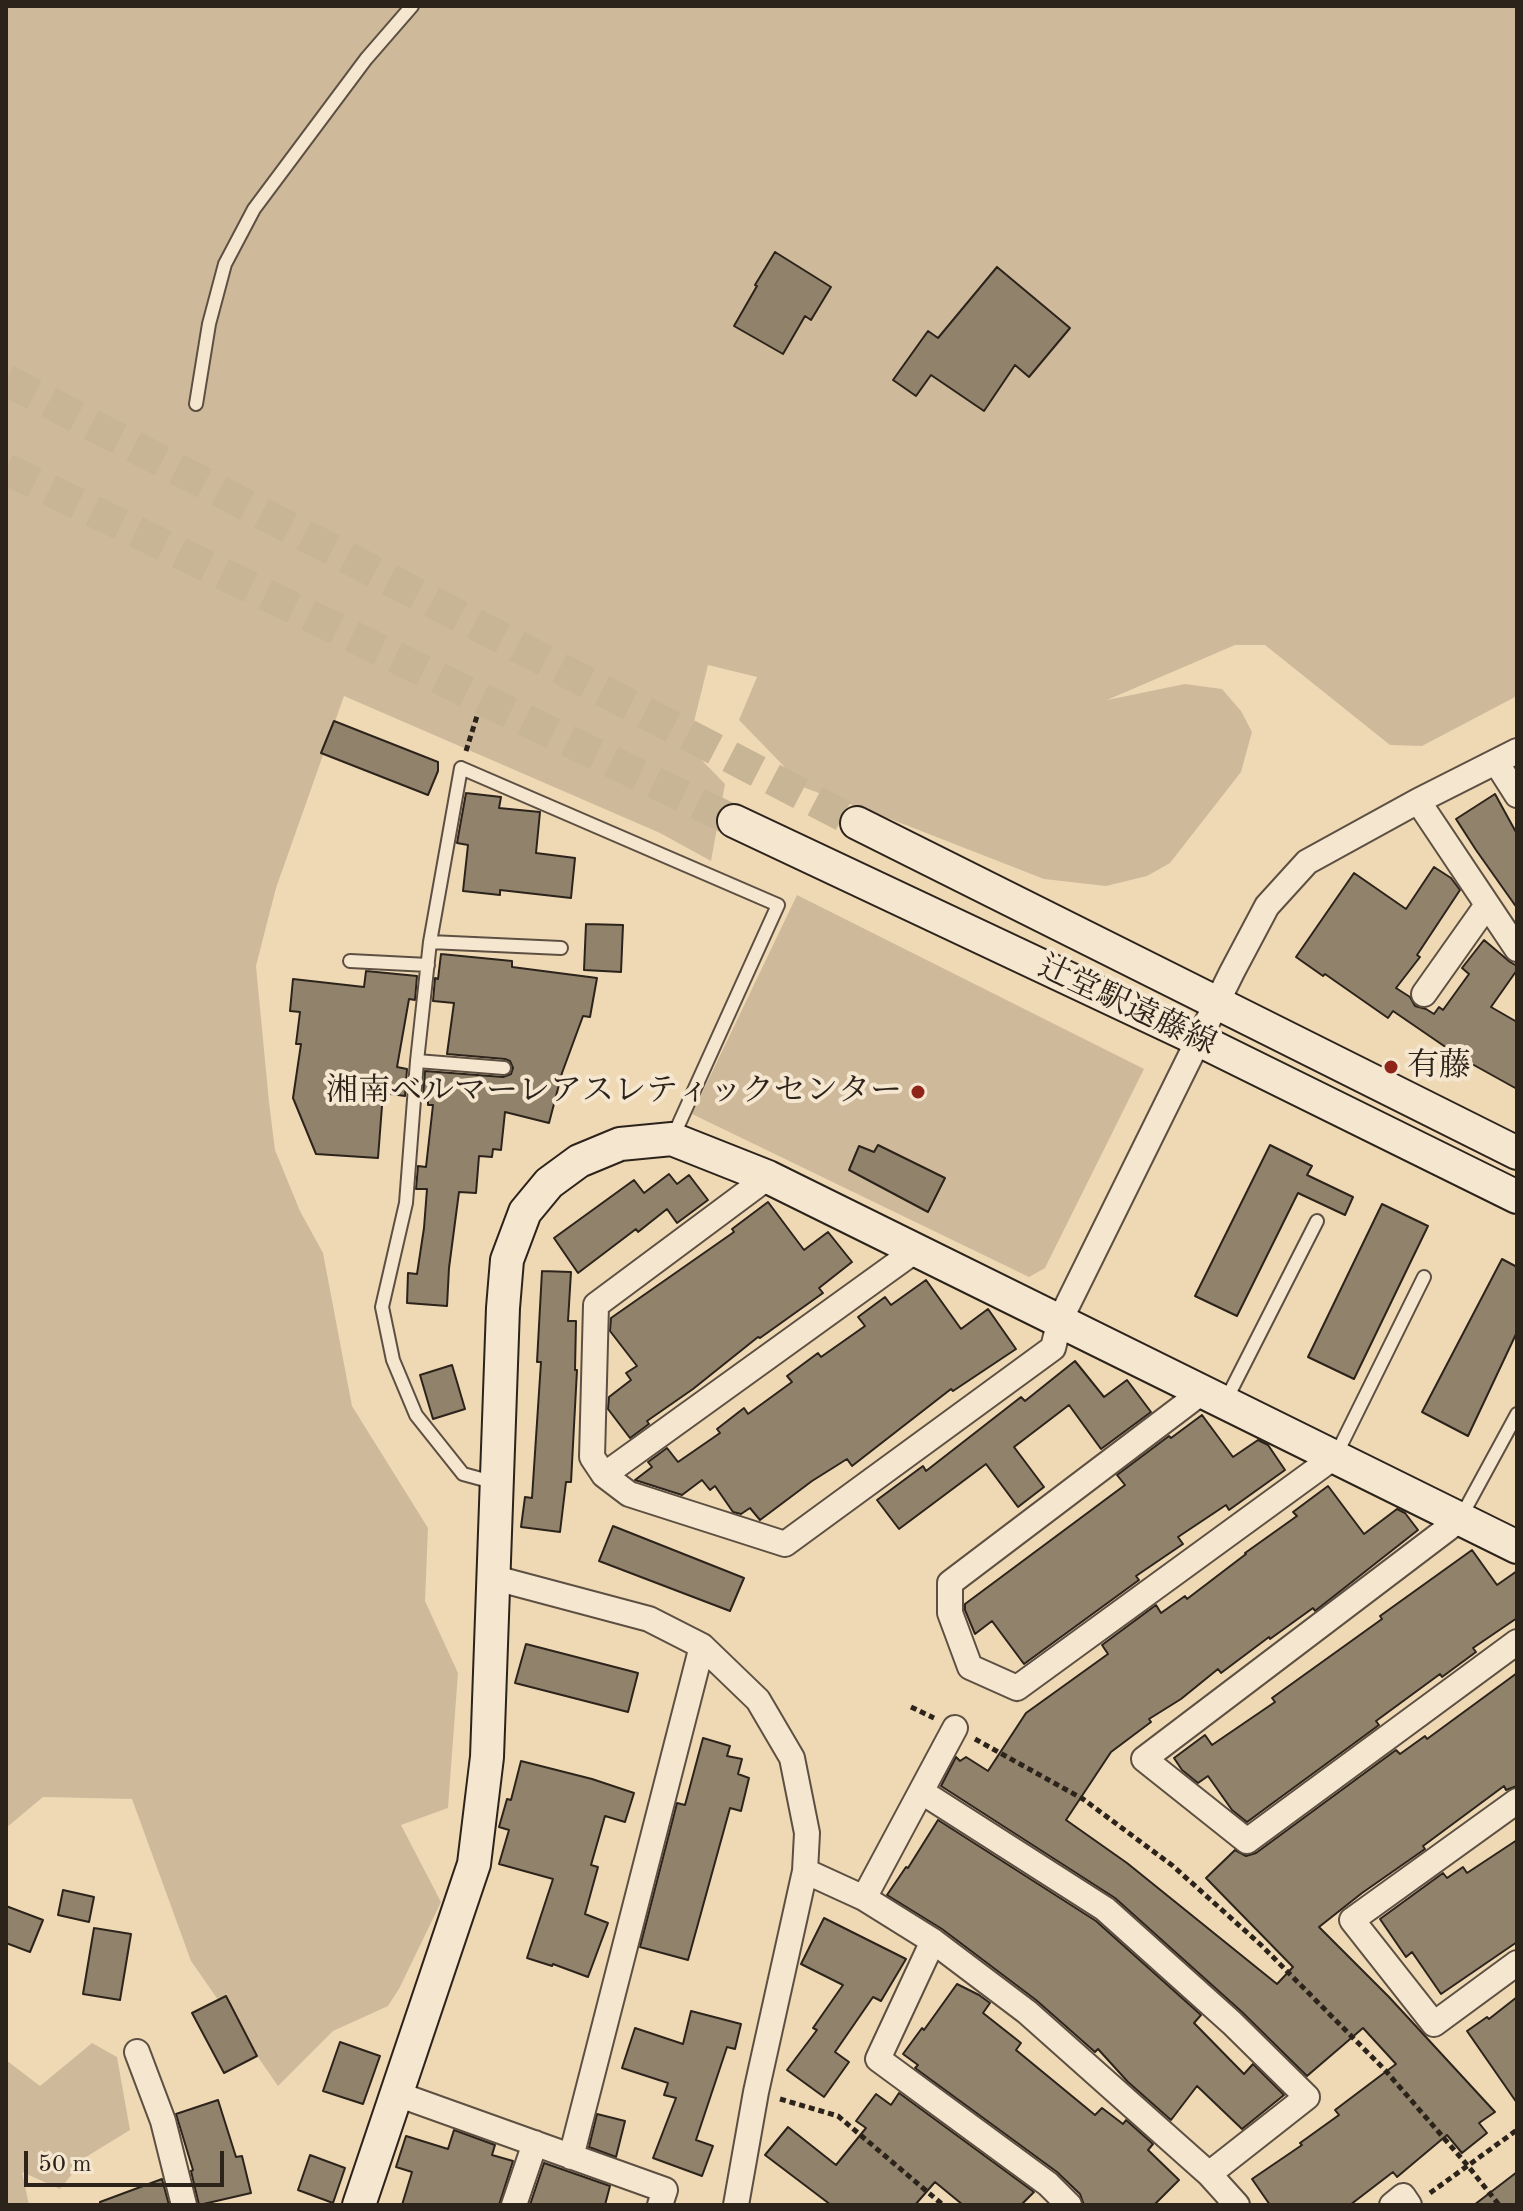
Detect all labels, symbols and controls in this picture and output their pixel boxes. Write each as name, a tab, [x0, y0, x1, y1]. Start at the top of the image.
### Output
street label: 辻堂駅遠藤線	[1032, 948, 1222, 1064]
place label: 有藤	[1407, 1048, 1471, 1086]
marker: 有藤	[1382, 1058, 1400, 1076]
place label: 湘南ベルマーレアスレティックセンター	[326, 1073, 902, 1111]
marker: 湘南ベルマーレアスレティックセンター	[909, 1083, 927, 1101]
scale bar	[28, 2135, 228, 2185]
text: 50 m	[38, 2153, 92, 2177]

